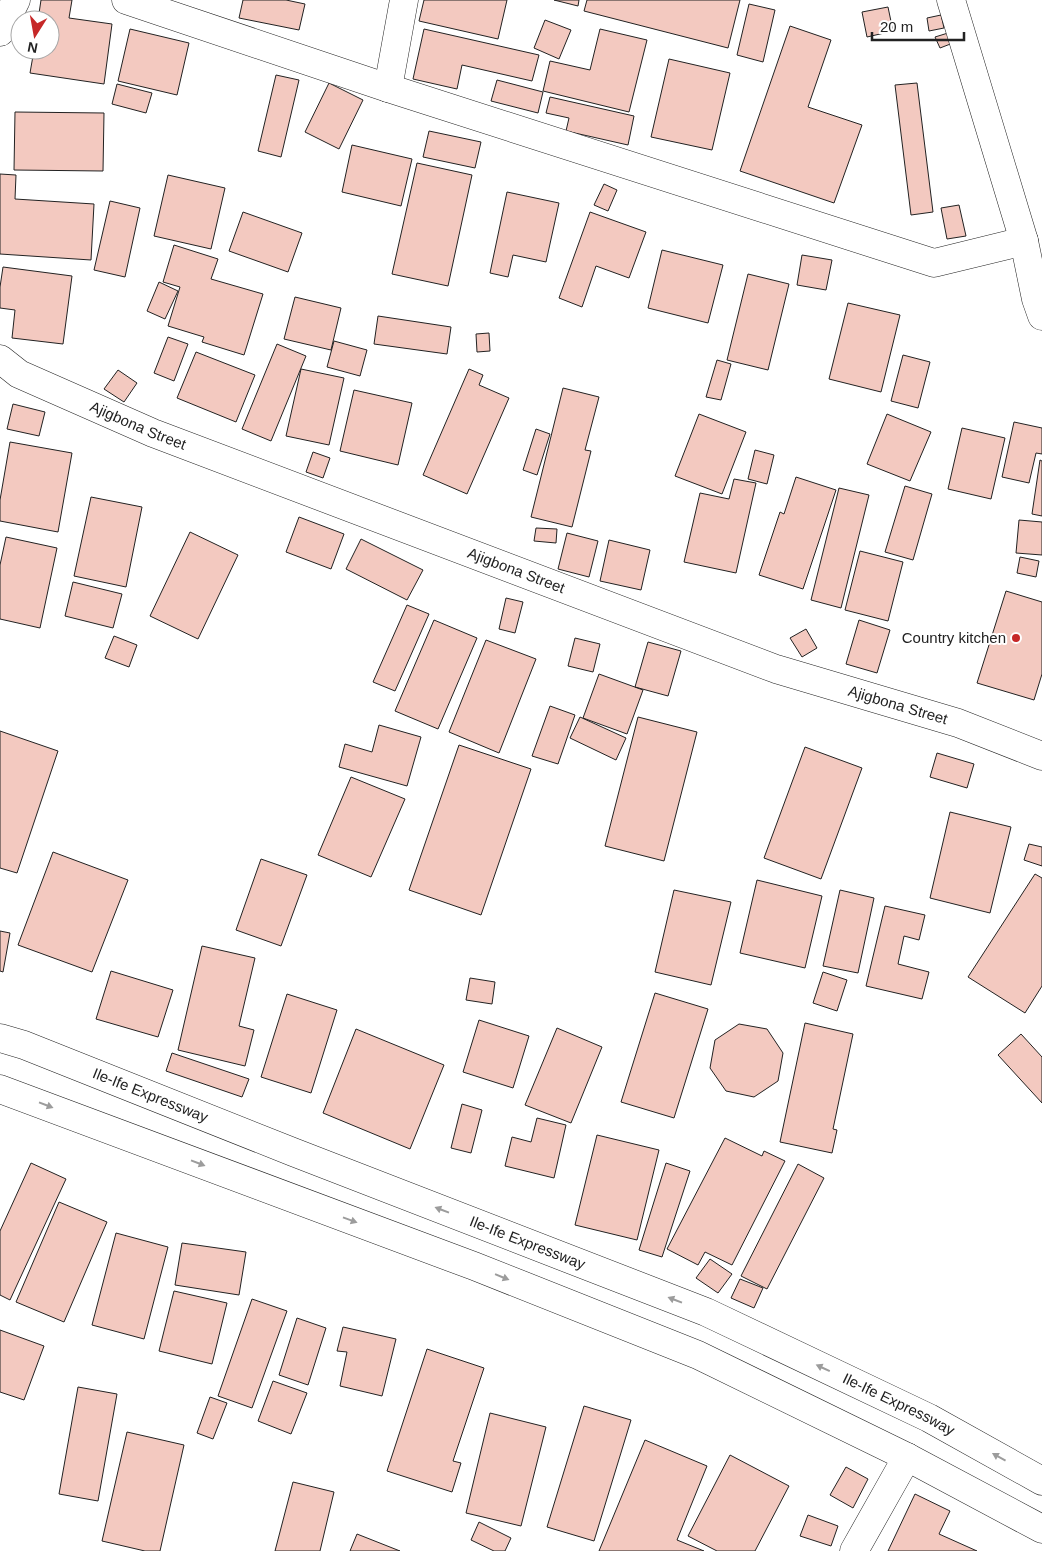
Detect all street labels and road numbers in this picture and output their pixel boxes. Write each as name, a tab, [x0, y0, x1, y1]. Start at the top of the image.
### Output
street label: Ajigbona Street	[88, 397, 189, 453]
street label: Ajigbona Street	[465, 544, 568, 597]
street label: Ajigbona Street	[846, 682, 950, 728]
street label: Ile-Ife Expressway	[90, 1064, 211, 1126]
street label: Ile-Ife Expressway	[467, 1212, 588, 1273]
street label: Ile-Ife Expressway	[840, 1369, 958, 1439]

